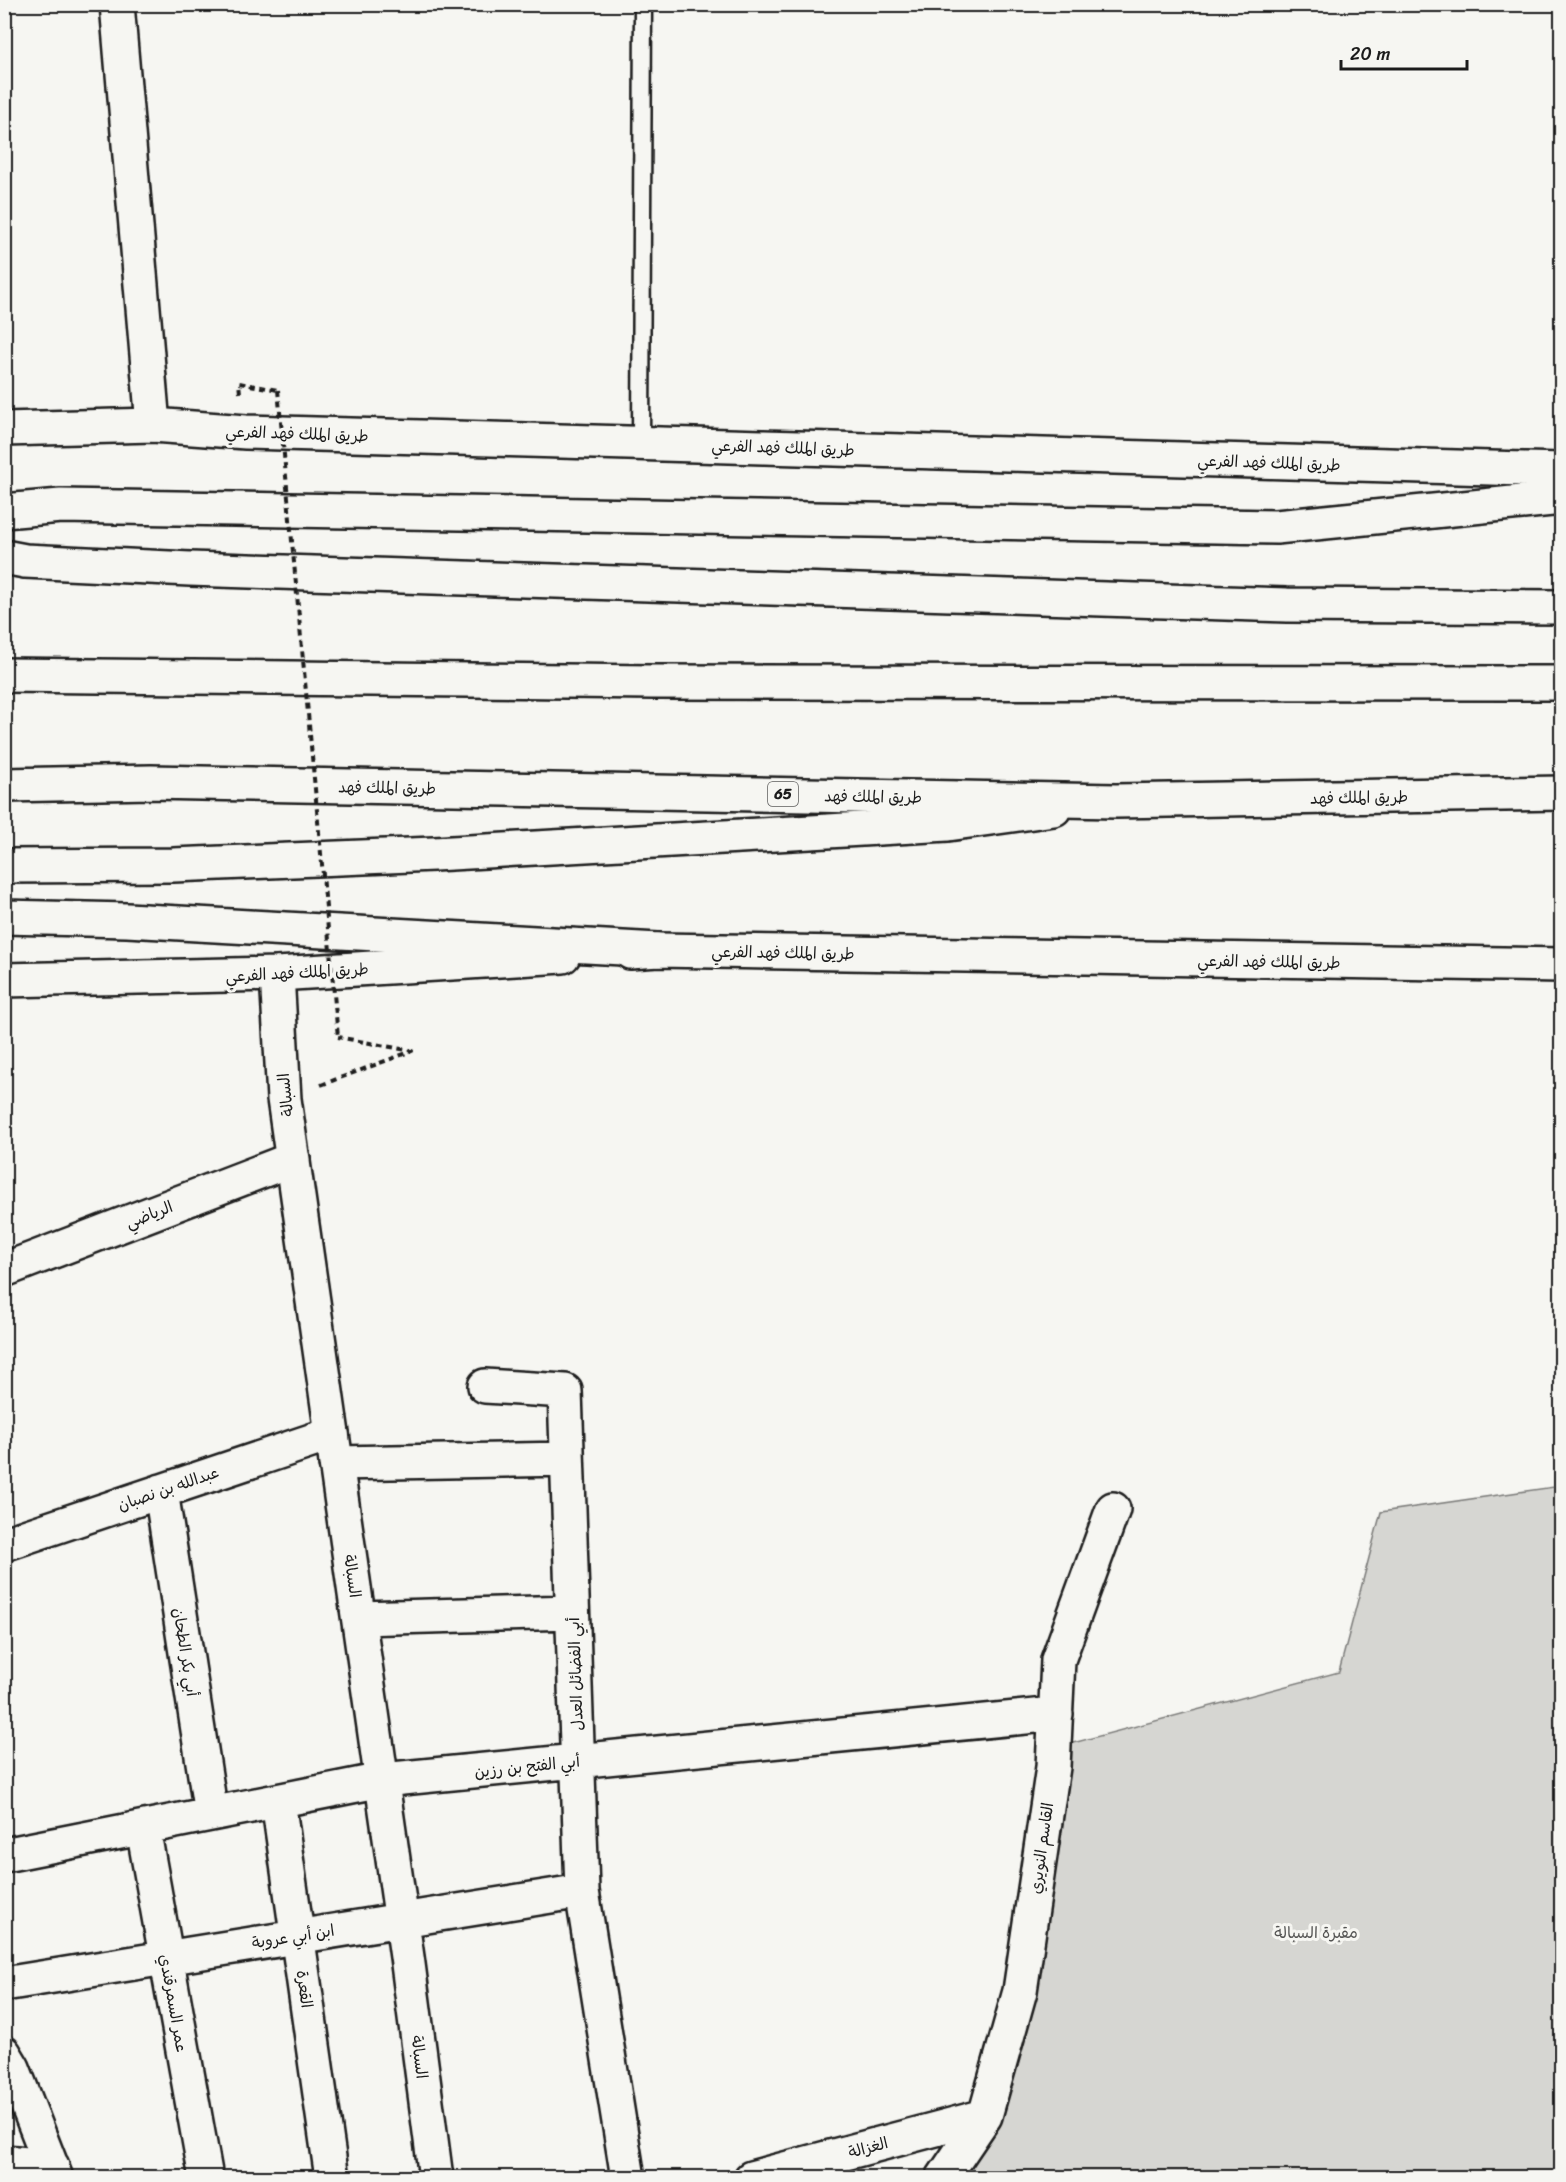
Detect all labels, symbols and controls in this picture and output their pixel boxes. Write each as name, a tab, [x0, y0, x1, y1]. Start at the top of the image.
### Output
scale bar	[1341, 33, 1467, 71]
text: 20 m	[1350, 38, 1390, 70]
street label: طريق الملك فهد الفرعي	[225, 417, 369, 450]
street label: طريق الملك فهد الفرعي	[711, 431, 855, 464]
street label: طريق الملك فهد الفرعي	[1197, 446, 1341, 479]
street label: طريق الملك فهد	[338, 772, 436, 803]
street label: طريق الملك فهد	[824, 781, 922, 812]
road number: 65	[768, 782, 798, 806]
street label: طريق الملك فهد	[1310, 782, 1408, 813]
street label: طريق الملك فهد الفرعي	[711, 937, 855, 968]
street label: طريق الملك فهد الفرعي	[1197, 946, 1341, 977]
street label: طريق الملك فهد الفرعي	[225, 954, 369, 991]
street label: السبالة	[269, 1072, 302, 1118]
street label: الرياضي	[121, 1192, 177, 1237]
street label: عبدالله بن نصبان	[114, 1458, 223, 1519]
street label: السبالة	[335, 1552, 370, 1600]
street label: أبي بكر الطحان	[164, 1606, 207, 1699]
street label: أبي الفضائل العدل	[559, 1617, 592, 1731]
street label: أبي الفتح بن رزين	[473, 1747, 581, 1786]
street label: القاسم النويري	[1021, 1800, 1062, 1896]
street label: ابن أبي عروبة	[250, 1916, 337, 1957]
park label: مقبرة السبالة	[1274, 1918, 1358, 1947]
street label: عمر السمرقندي	[151, 1952, 196, 2054]
street label: القعرة	[287, 1968, 322, 2010]
street label: السبالة	[402, 2034, 437, 2080]
street label: الغزالة	[845, 2128, 891, 2167]

